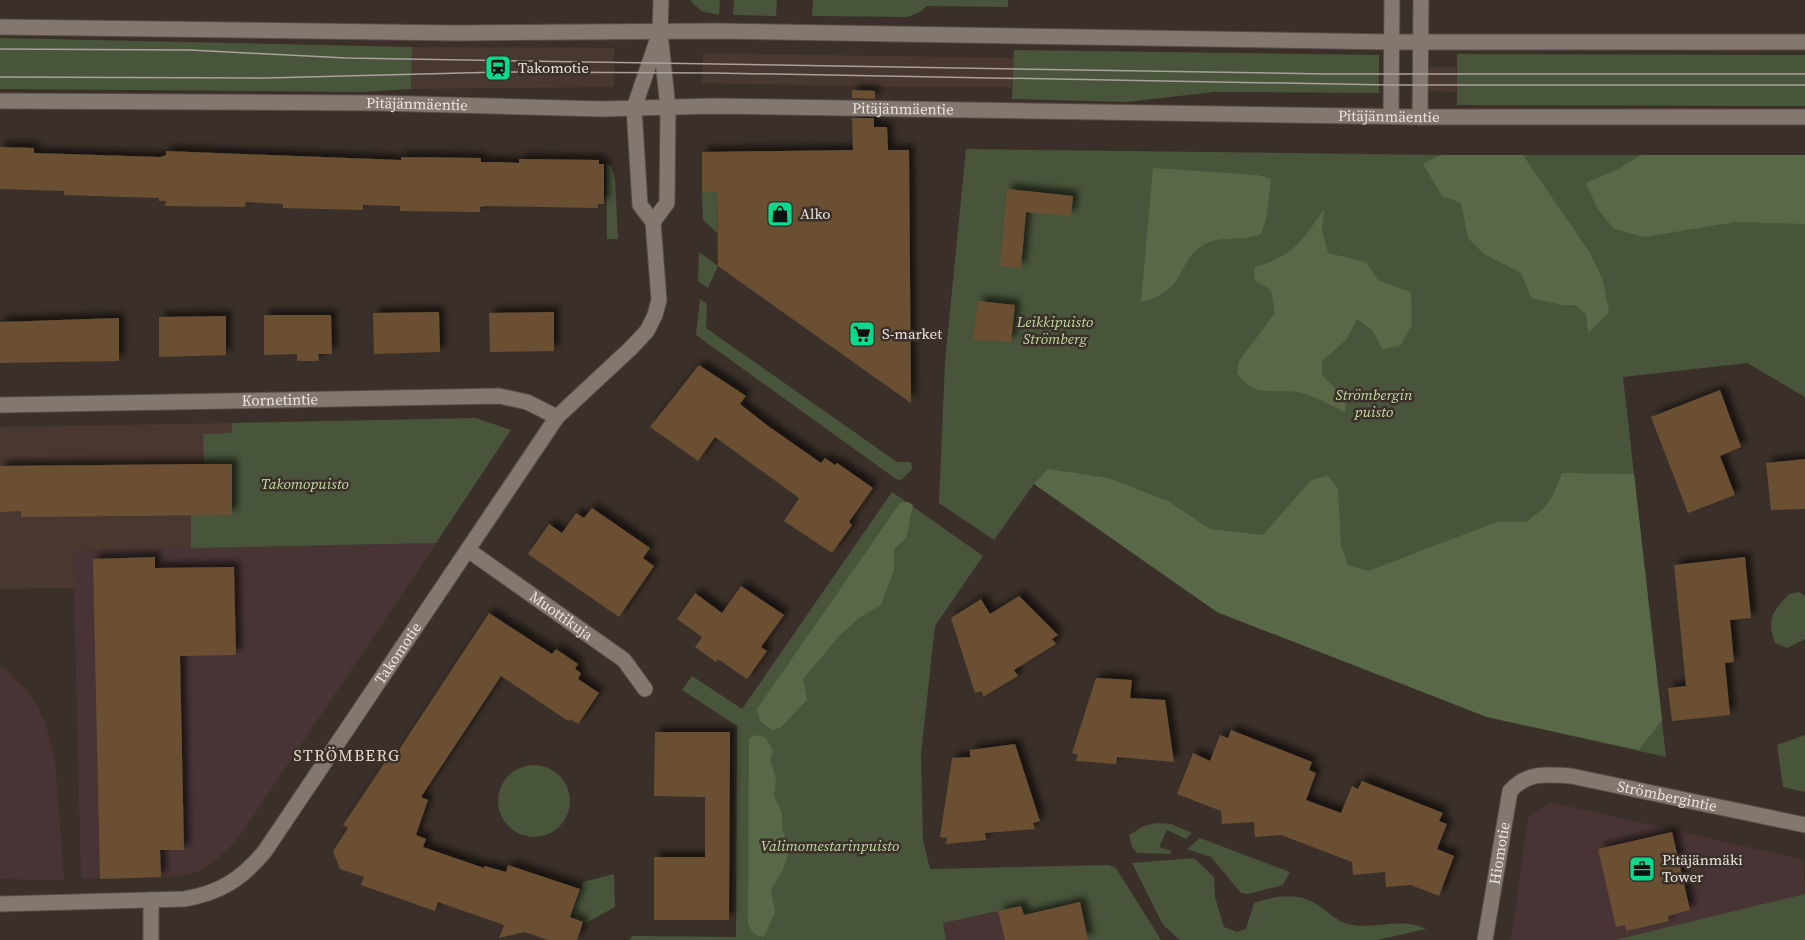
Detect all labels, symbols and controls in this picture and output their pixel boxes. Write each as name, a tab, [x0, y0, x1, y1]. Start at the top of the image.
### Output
station icon: Takomotie	[483, 53, 513, 83]
place label: Takomotie	[518, 57, 589, 78]
street label: Pitäjänmäentie	[366, 92, 468, 115]
street label: Pitäjänmäentie	[852, 97, 954, 120]
street label: Pitäjänmäentie	[1338, 105, 1440, 127]
shop icon: Alko	[765, 199, 795, 229]
place label: Alko	[800, 203, 831, 224]
park label: Leikkipuisto Strömberg	[1016, 311, 1093, 349]
supermarket icon: S-market	[847, 319, 877, 349]
place label: S-market	[882, 323, 942, 344]
park label: Strömbergin puisto	[1336, 384, 1413, 422]
street label: Kornetintie	[242, 388, 319, 411]
park label: Takomopuisto	[261, 473, 349, 494]
street label: Muottikuja	[526, 586, 598, 645]
street label: Takomotie	[369, 617, 426, 688]
district label: STRÖMBERG	[293, 744, 401, 766]
street label: Strömbergintie	[1616, 775, 1719, 816]
street label: Hiomotie	[1483, 820, 1515, 886]
park label: Valimomestarinpuisto	[761, 835, 899, 856]
place label: Pitäjänmäki Tower	[1662, 849, 1743, 887]
office icon: Pitäjänmäki Tower	[1627, 854, 1657, 884]

